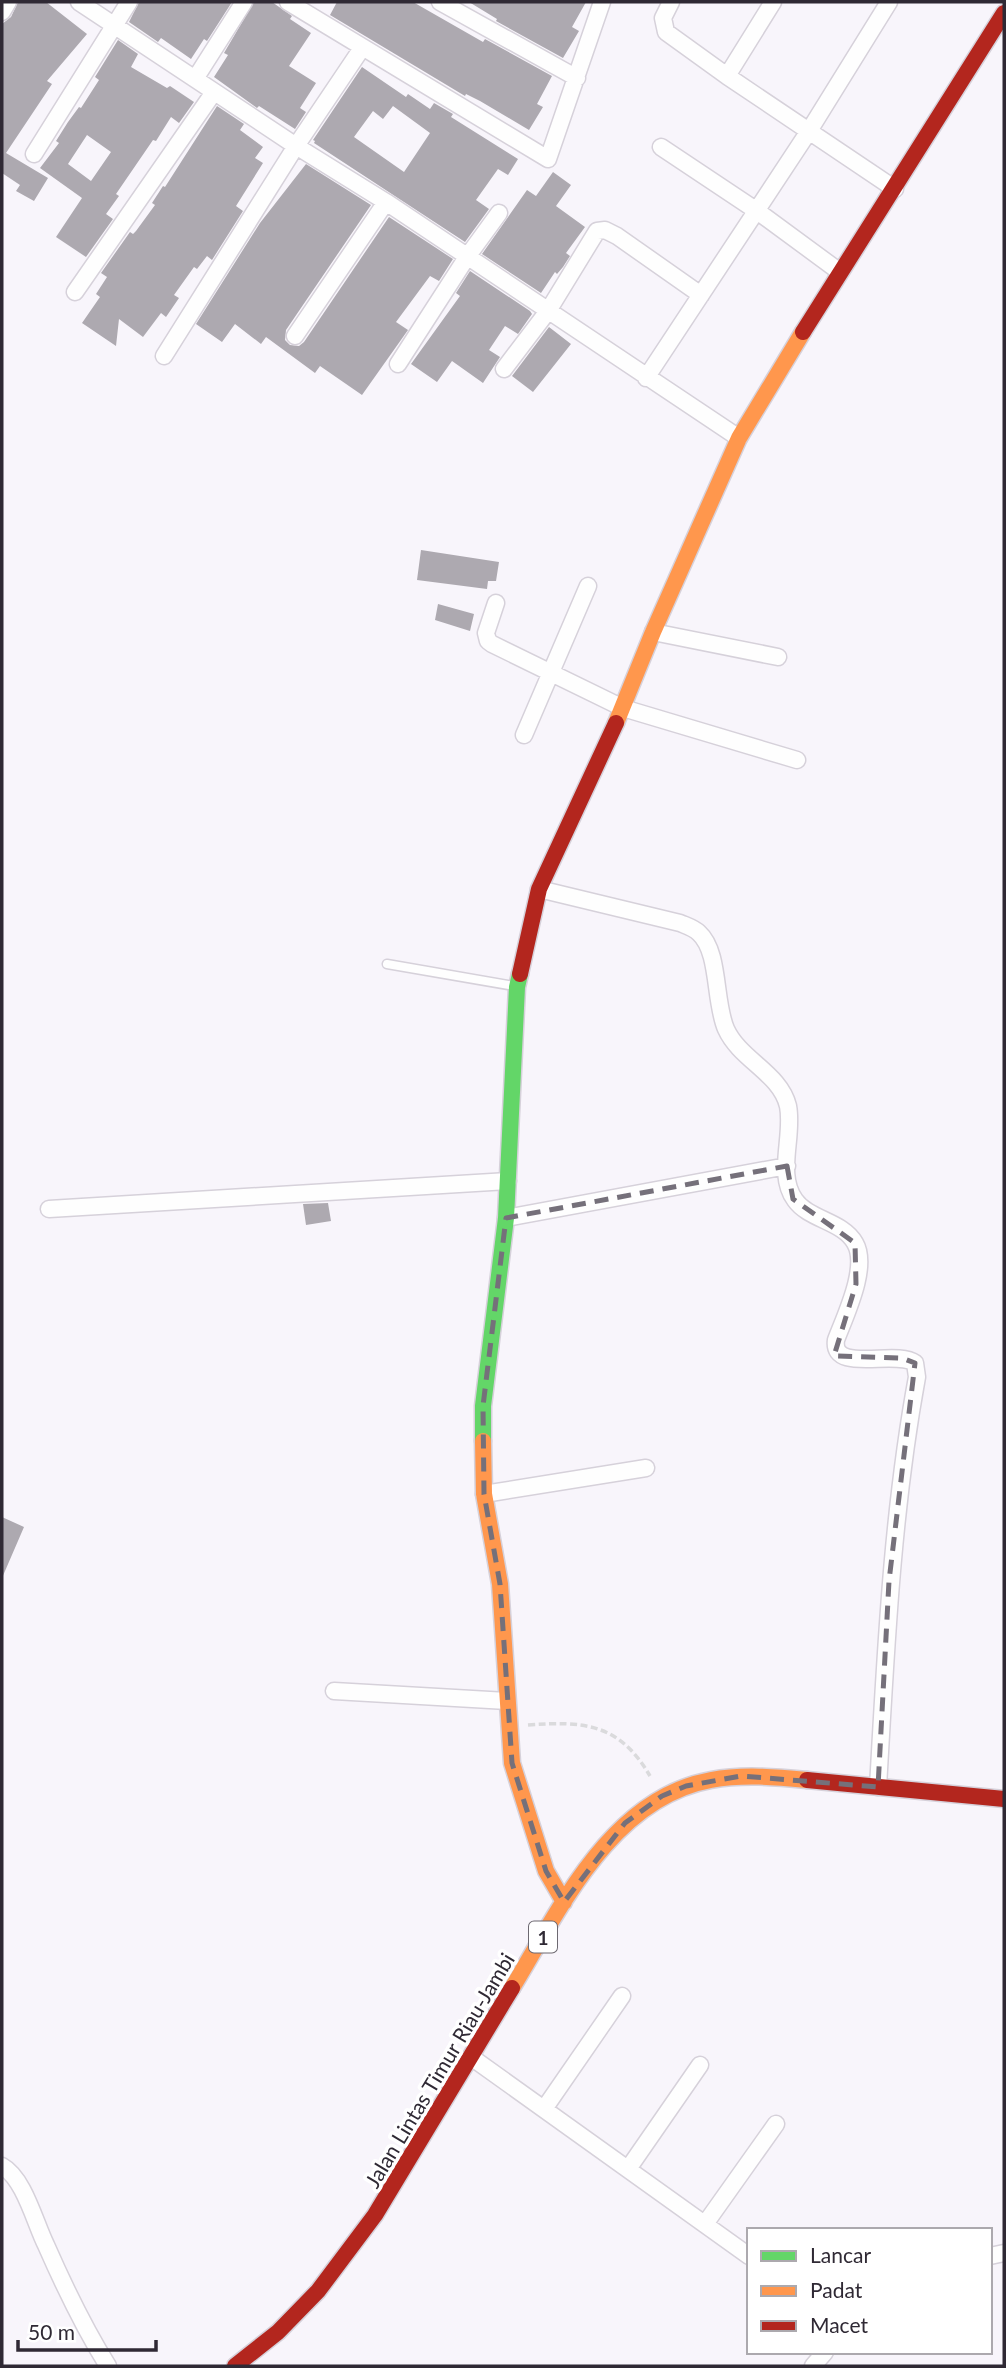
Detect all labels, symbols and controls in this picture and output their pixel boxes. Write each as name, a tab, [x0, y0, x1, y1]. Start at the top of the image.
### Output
road number: 1	[529, 1922, 557, 1952]
street label: Jalan Lintas Timur Riau-Jambi	[359, 1948, 519, 2192]
legend	[747, 2228, 992, 2354]
text: Lancar	[810, 2242, 871, 2267]
text: Padat	[810, 2277, 863, 2302]
scale bar	[18, 2308, 156, 2352]
text: Macet	[810, 2312, 868, 2337]
text: 50 m	[28, 2319, 75, 2344]

